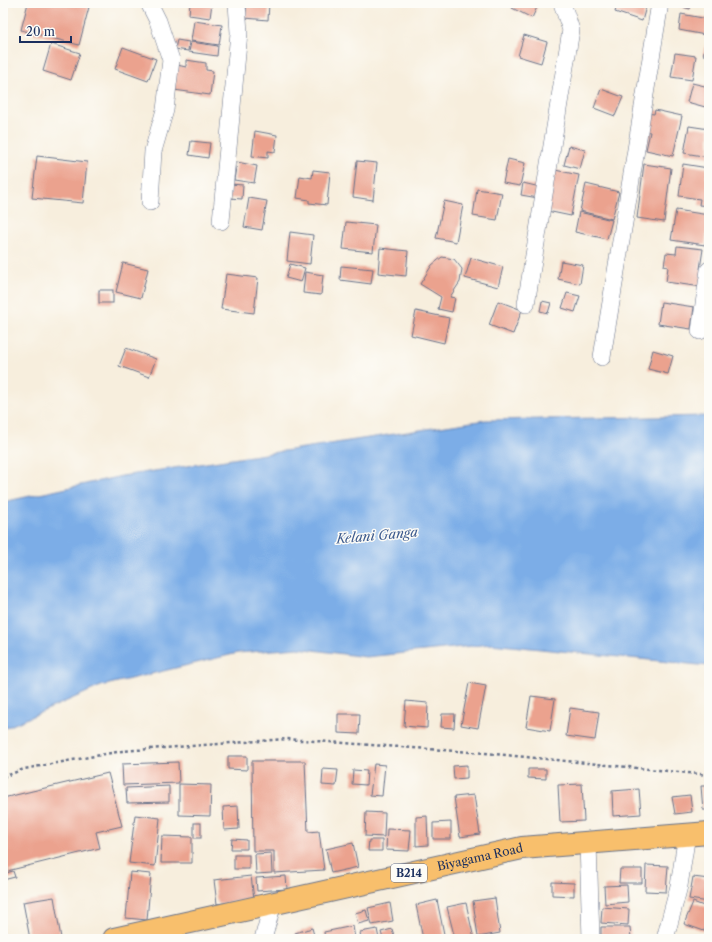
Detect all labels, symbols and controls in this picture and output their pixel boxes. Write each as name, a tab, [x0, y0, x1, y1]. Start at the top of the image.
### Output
scale bar	[20, 18, 71, 44]
text: 20 m	[26, 24, 55, 39]
water label: Kelani Ganga	[335, 523, 419, 547]
street label: Biyagama Road	[436, 840, 525, 874]
road number: B214	[391, 864, 427, 882]

